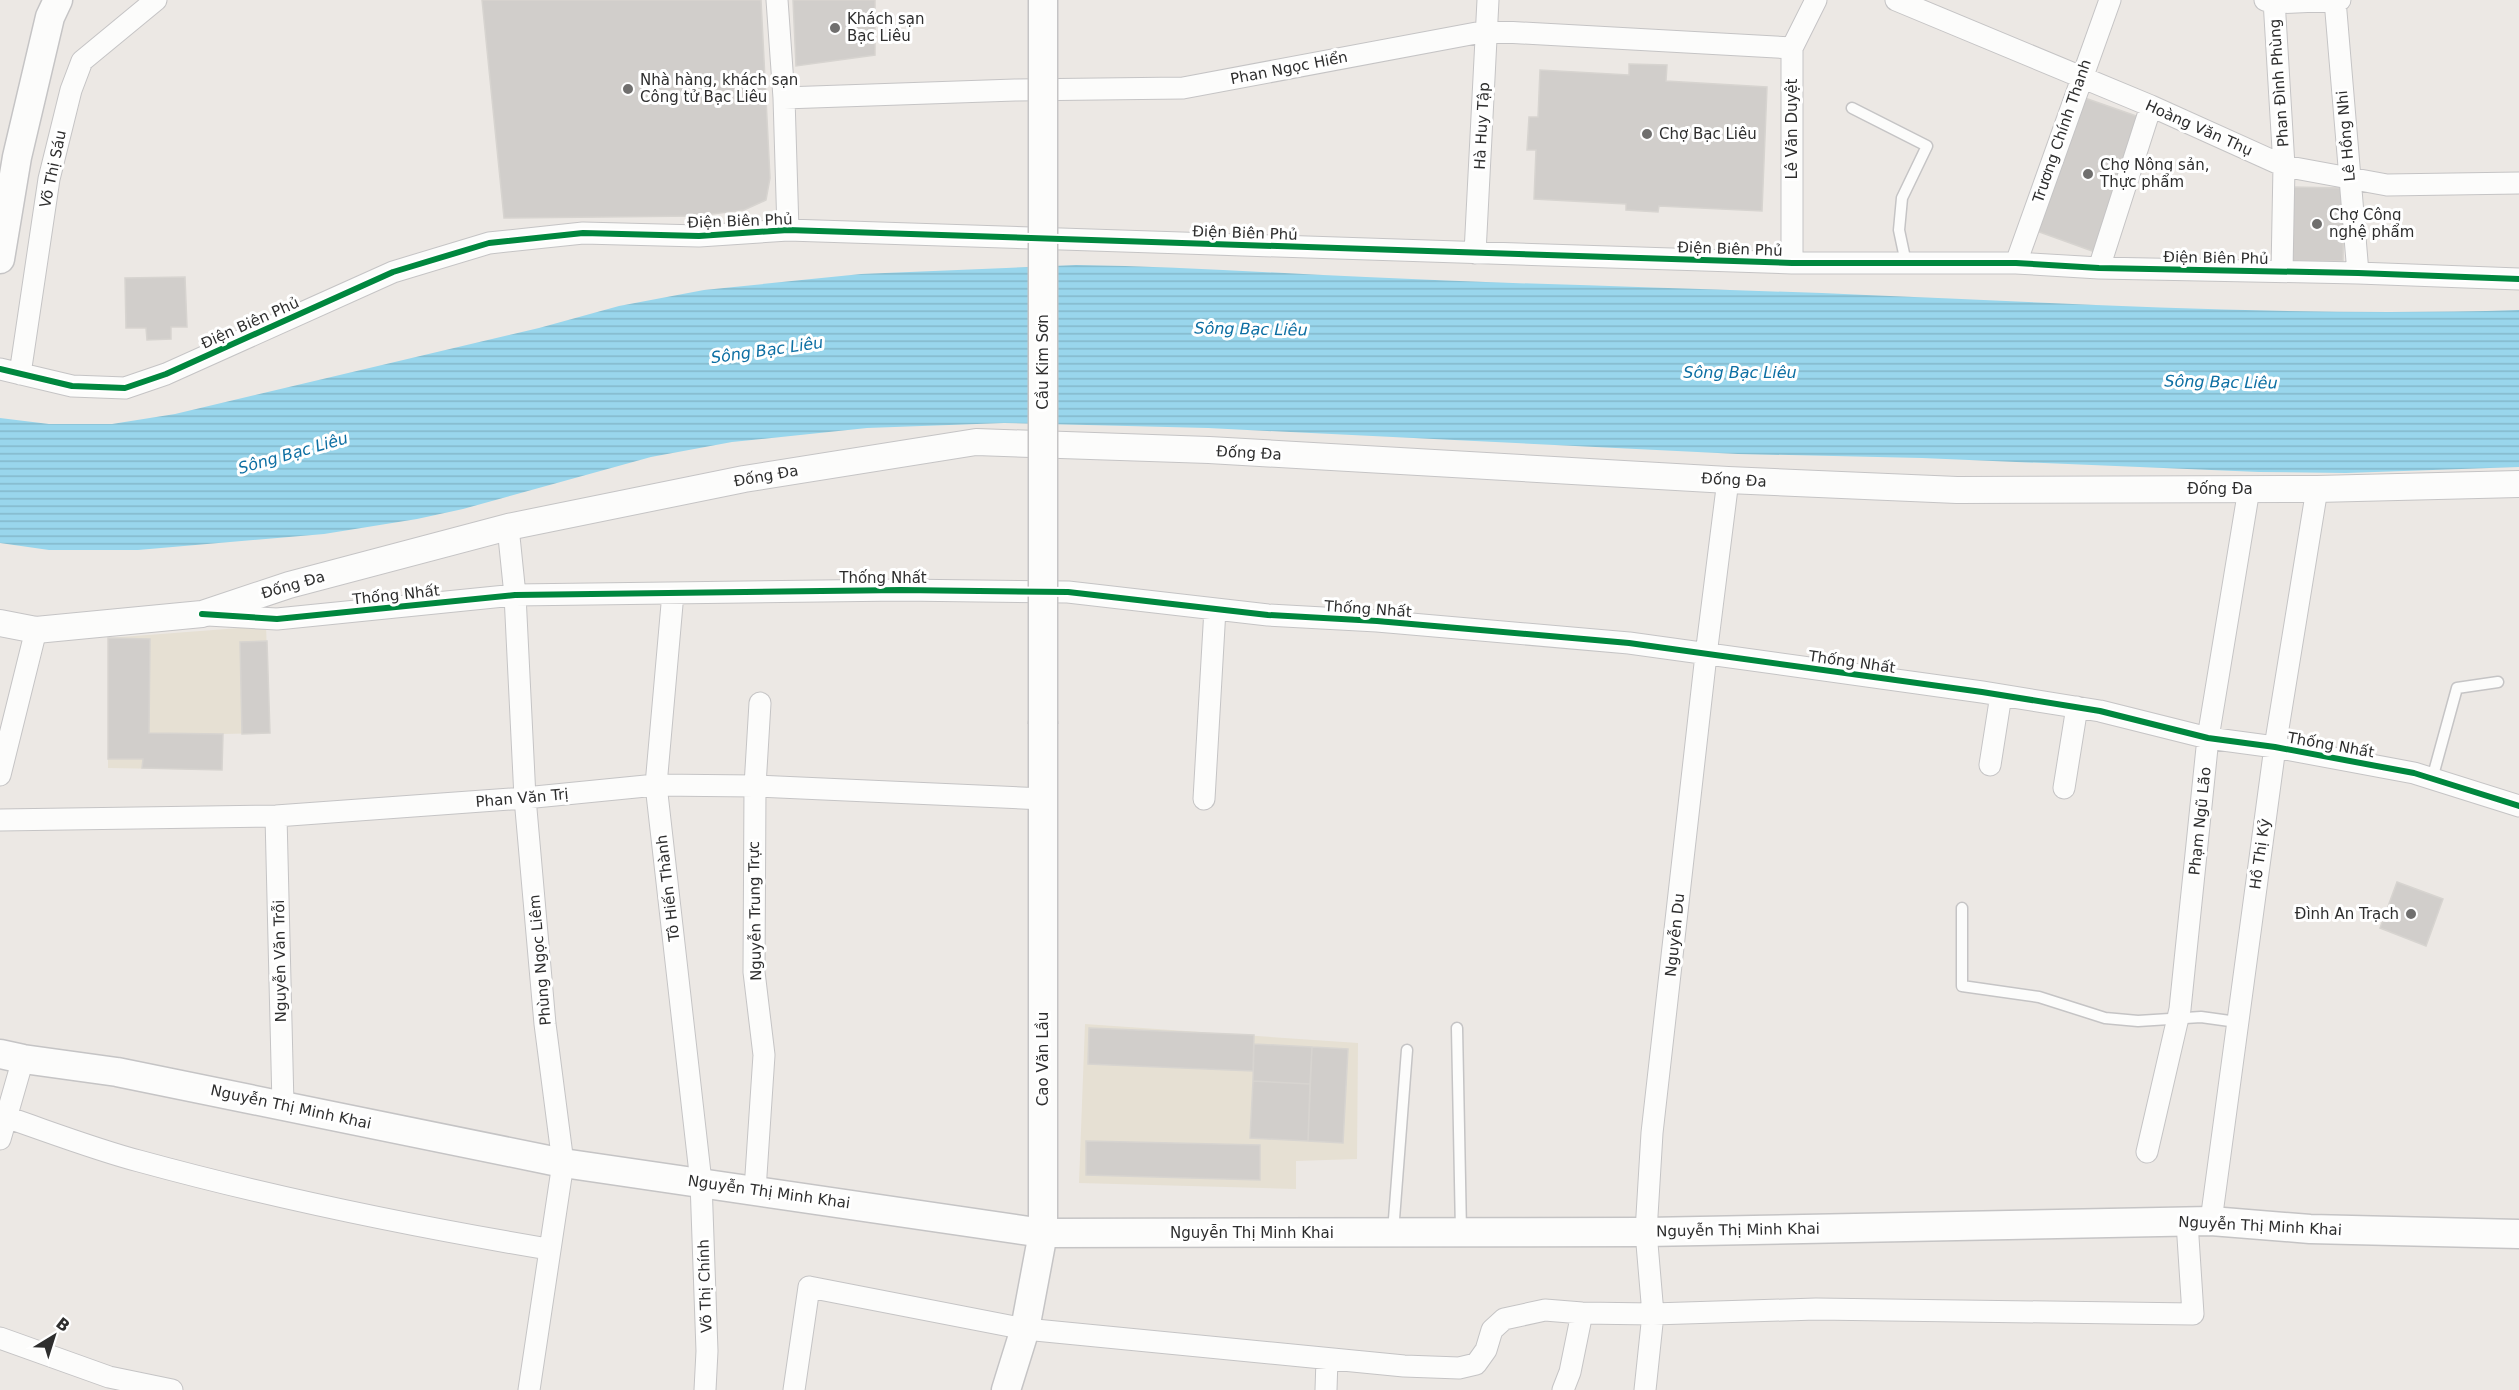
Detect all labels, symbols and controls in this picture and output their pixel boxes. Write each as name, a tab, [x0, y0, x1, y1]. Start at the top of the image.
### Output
place label: Khách sạn Bạc Liêu	[847, 10, 925, 45]
street label: Phan Đình Phùng	[2266, 18, 2292, 148]
marker: Khách sạn Bạc Liêu	[828, 21, 842, 35]
street label: Phan Ngọc Hiển	[1229, 48, 1349, 88]
street label: Trương Chính Thanh	[2029, 57, 2095, 206]
place label: Nhà hàng, khách sạn Công tử Bạc Liêu	[640, 71, 798, 106]
street label: Lê Văn Duyệt	[1783, 78, 1801, 179]
marker: Nhà hàng, khách sạn Công tử Bạc Liêu	[621, 82, 635, 96]
street label: Hà Huy Tập	[1471, 82, 1493, 170]
street label: Lê Hồng Nhi	[2333, 90, 2359, 182]
street label: Hoàng Văn Thụ	[2143, 96, 2255, 160]
place label: Chợ Bạc Liêu	[1659, 125, 1757, 143]
marker: Chợ Bạc Liêu	[1640, 127, 1654, 141]
street label: Võ Thị Sáu	[36, 129, 70, 209]
place label: Chợ Nông sản, Thực phẩm	[2099, 156, 2209, 191]
marker: Chợ Nông sản, Thực phẩm	[2081, 167, 2095, 181]
place label: Chợ Công nghệ phẩm	[2329, 206, 2414, 241]
street label: Điện Biên Phủ	[687, 210, 793, 232]
marker: Chợ Công nghệ phẩm	[2310, 217, 2324, 231]
street label: Điện Biên Phủ	[1192, 222, 1298, 244]
street label: Điện Biên Phủ	[1677, 238, 1783, 260]
street label: Điện Biên Phủ	[2163, 248, 2269, 268]
street label: Điện Biên Phủ	[198, 293, 302, 353]
street label: Cầu Kim Sơn	[1034, 314, 1052, 410]
water label: Sông Bạc Liêu	[1194, 319, 1308, 339]
water label: Sông Bạc Liêu	[710, 333, 824, 367]
water label: Sông Bạc Liêu	[1683, 363, 1797, 382]
water label: Sông Bạc Liêu	[2164, 372, 2278, 392]
water label: Sông Bạc Liêu	[236, 428, 350, 478]
street label: Đống Đa	[1216, 442, 1282, 464]
street label: Đống Đa	[732, 461, 800, 491]
street label: Đống Đa	[1701, 469, 1767, 491]
street label: Đống Đa	[2187, 480, 2253, 498]
street label: Đống Đa	[259, 567, 327, 603]
street label: Thống Nhất	[838, 569, 927, 587]
street label: Thống Nhất	[351, 581, 441, 609]
street label: Thống Nhất	[1323, 597, 1412, 621]
street label: Thống Nhất	[1806, 647, 1897, 677]
street label: Thống Nhất	[2285, 728, 2376, 761]
street label: Phạm Ngũ Lão	[2185, 766, 2215, 876]
street label: Phan Văn Trị	[475, 785, 569, 811]
street label: Hồ Thị Kỷ	[2246, 817, 2274, 891]
street label: Tô Hiến Thành	[653, 834, 684, 943]
street label: Nguyễn Trung Trực	[745, 841, 765, 981]
street label: Nguyễn Du	[1662, 892, 1688, 978]
street label: Phùng Ngọc Liêm	[525, 894, 555, 1026]
street label: Nguyễn Văn Trỗi	[270, 899, 290, 1023]
place label: Đình An Trạch	[2295, 905, 2399, 923]
marker: Đình An Trạch	[2404, 907, 2418, 921]
street label: Cao Văn Lầu	[1034, 1012, 1052, 1106]
street label: Nguyễn Thị Minh Khai	[209, 1081, 373, 1133]
street label: Nguyễn Thị Minh Khai	[687, 1172, 851, 1212]
street label: Nguyễn Thị Minh Khai	[2178, 1213, 2342, 1239]
street label: Nguyễn Thị Minh Khai	[1656, 1220, 1820, 1240]
street label: Nguyễn Thị Minh Khai	[1170, 1224, 1334, 1242]
street label: Võ Thị Chính	[694, 1239, 716, 1333]
north arrow	[24, 1306, 84, 1366]
text: B	[52, 1313, 74, 1336]

